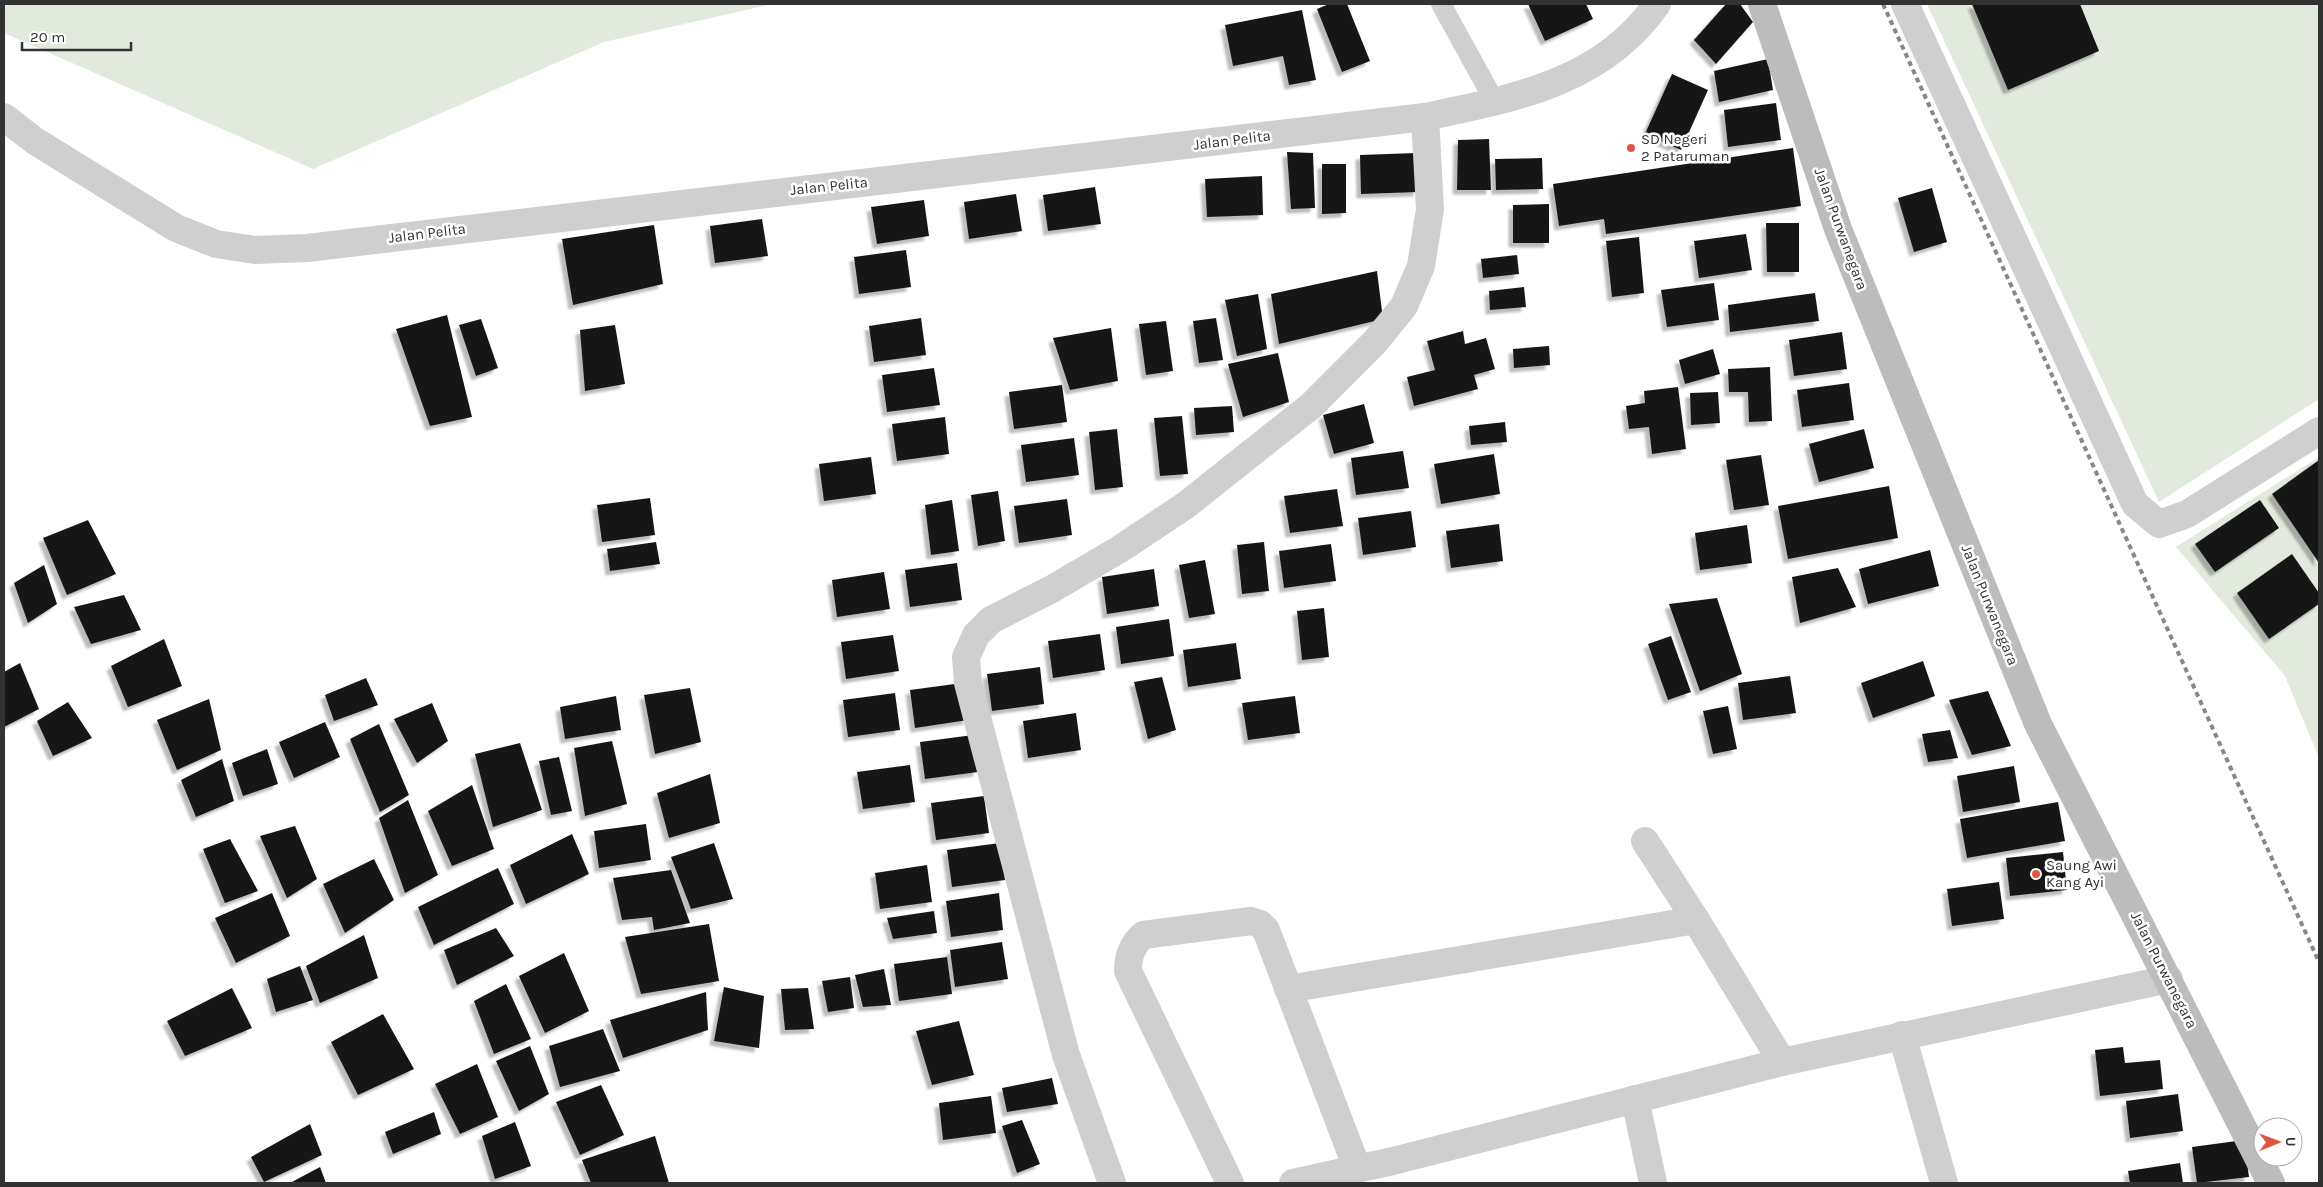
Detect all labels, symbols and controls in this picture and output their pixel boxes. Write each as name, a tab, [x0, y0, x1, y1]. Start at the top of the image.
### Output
scale bar	[22, 20, 131, 52]
text: 20 m	[30, 28, 65, 46]
street label: Jalan Pelita	[1192, 126, 1272, 154]
place label: SD Negeri 2 Pataruman	[1641, 130, 1730, 165]
marker: SD Negeri 2 Pataruman	[1625, 142, 1637, 154]
street label: Jalan Purwanegara	[1811, 166, 1871, 292]
street label: Jalan Pelita	[789, 173, 869, 199]
street label: Jalan Pelita	[387, 219, 467, 247]
street label: Jalan Purwanegara	[1958, 542, 2022, 668]
place label: Saung Awi Kang Ayi	[2046, 856, 2117, 891]
marker: Saung Awi Kang Ayi	[2030, 868, 2042, 880]
street label: Jalan Purwanegara	[2127, 909, 2201, 1031]
north arrow	[2253, 1117, 2303, 1167]
text: U	[2282, 1137, 2299, 1147]

